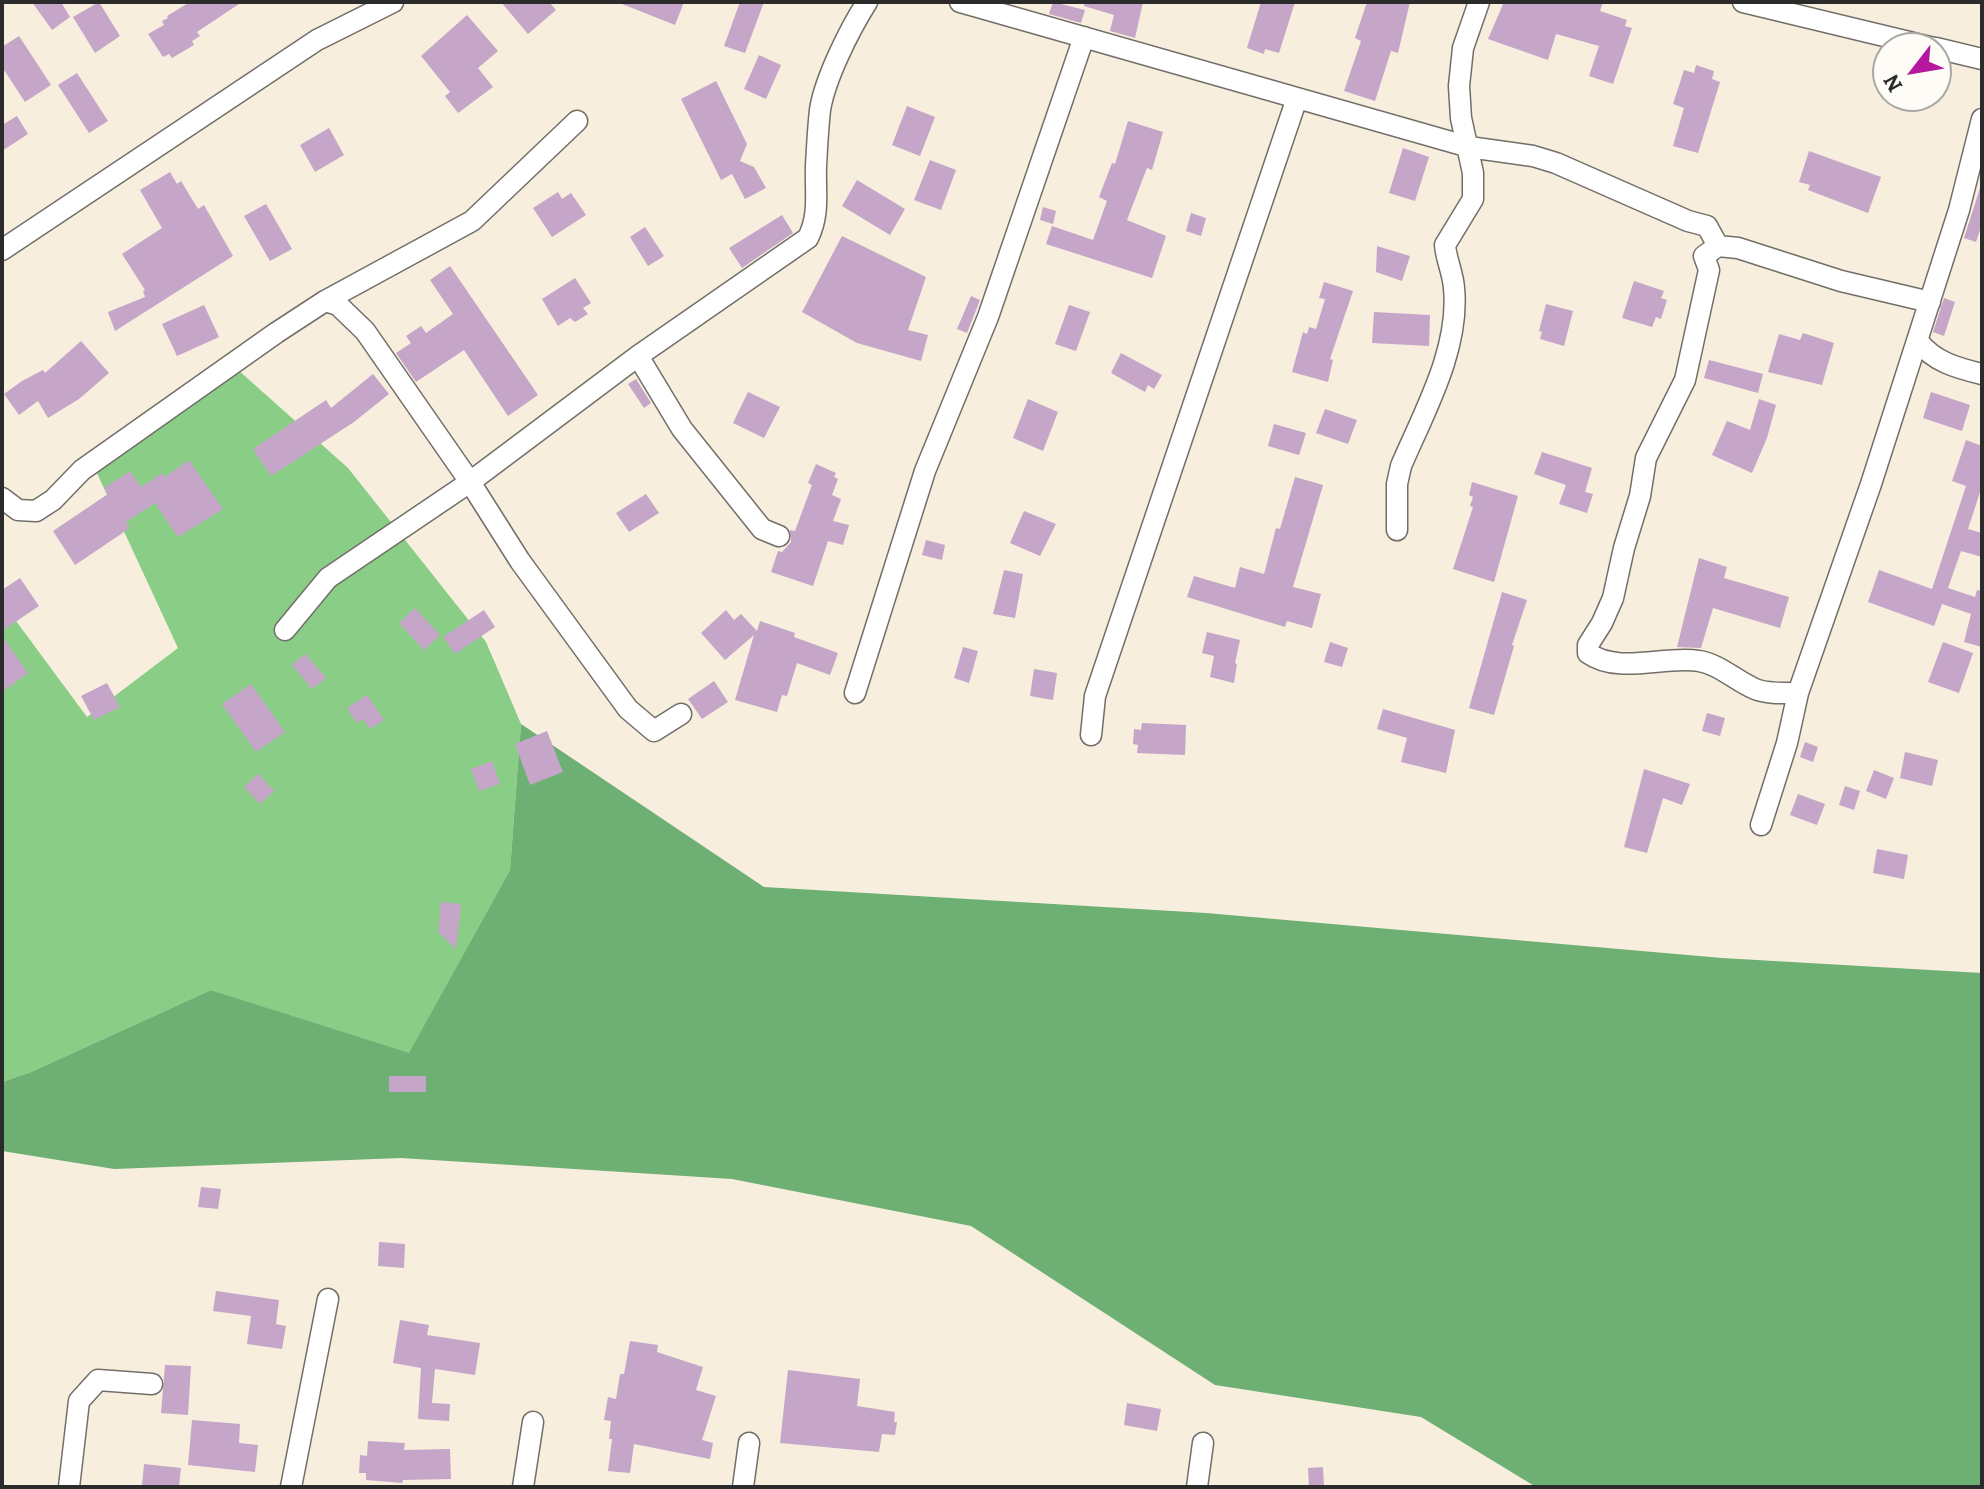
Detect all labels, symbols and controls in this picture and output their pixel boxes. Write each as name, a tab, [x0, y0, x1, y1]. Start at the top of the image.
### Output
north arrow	[1872, 32, 1952, 112]
text: N	[1876, 69, 1910, 98]

